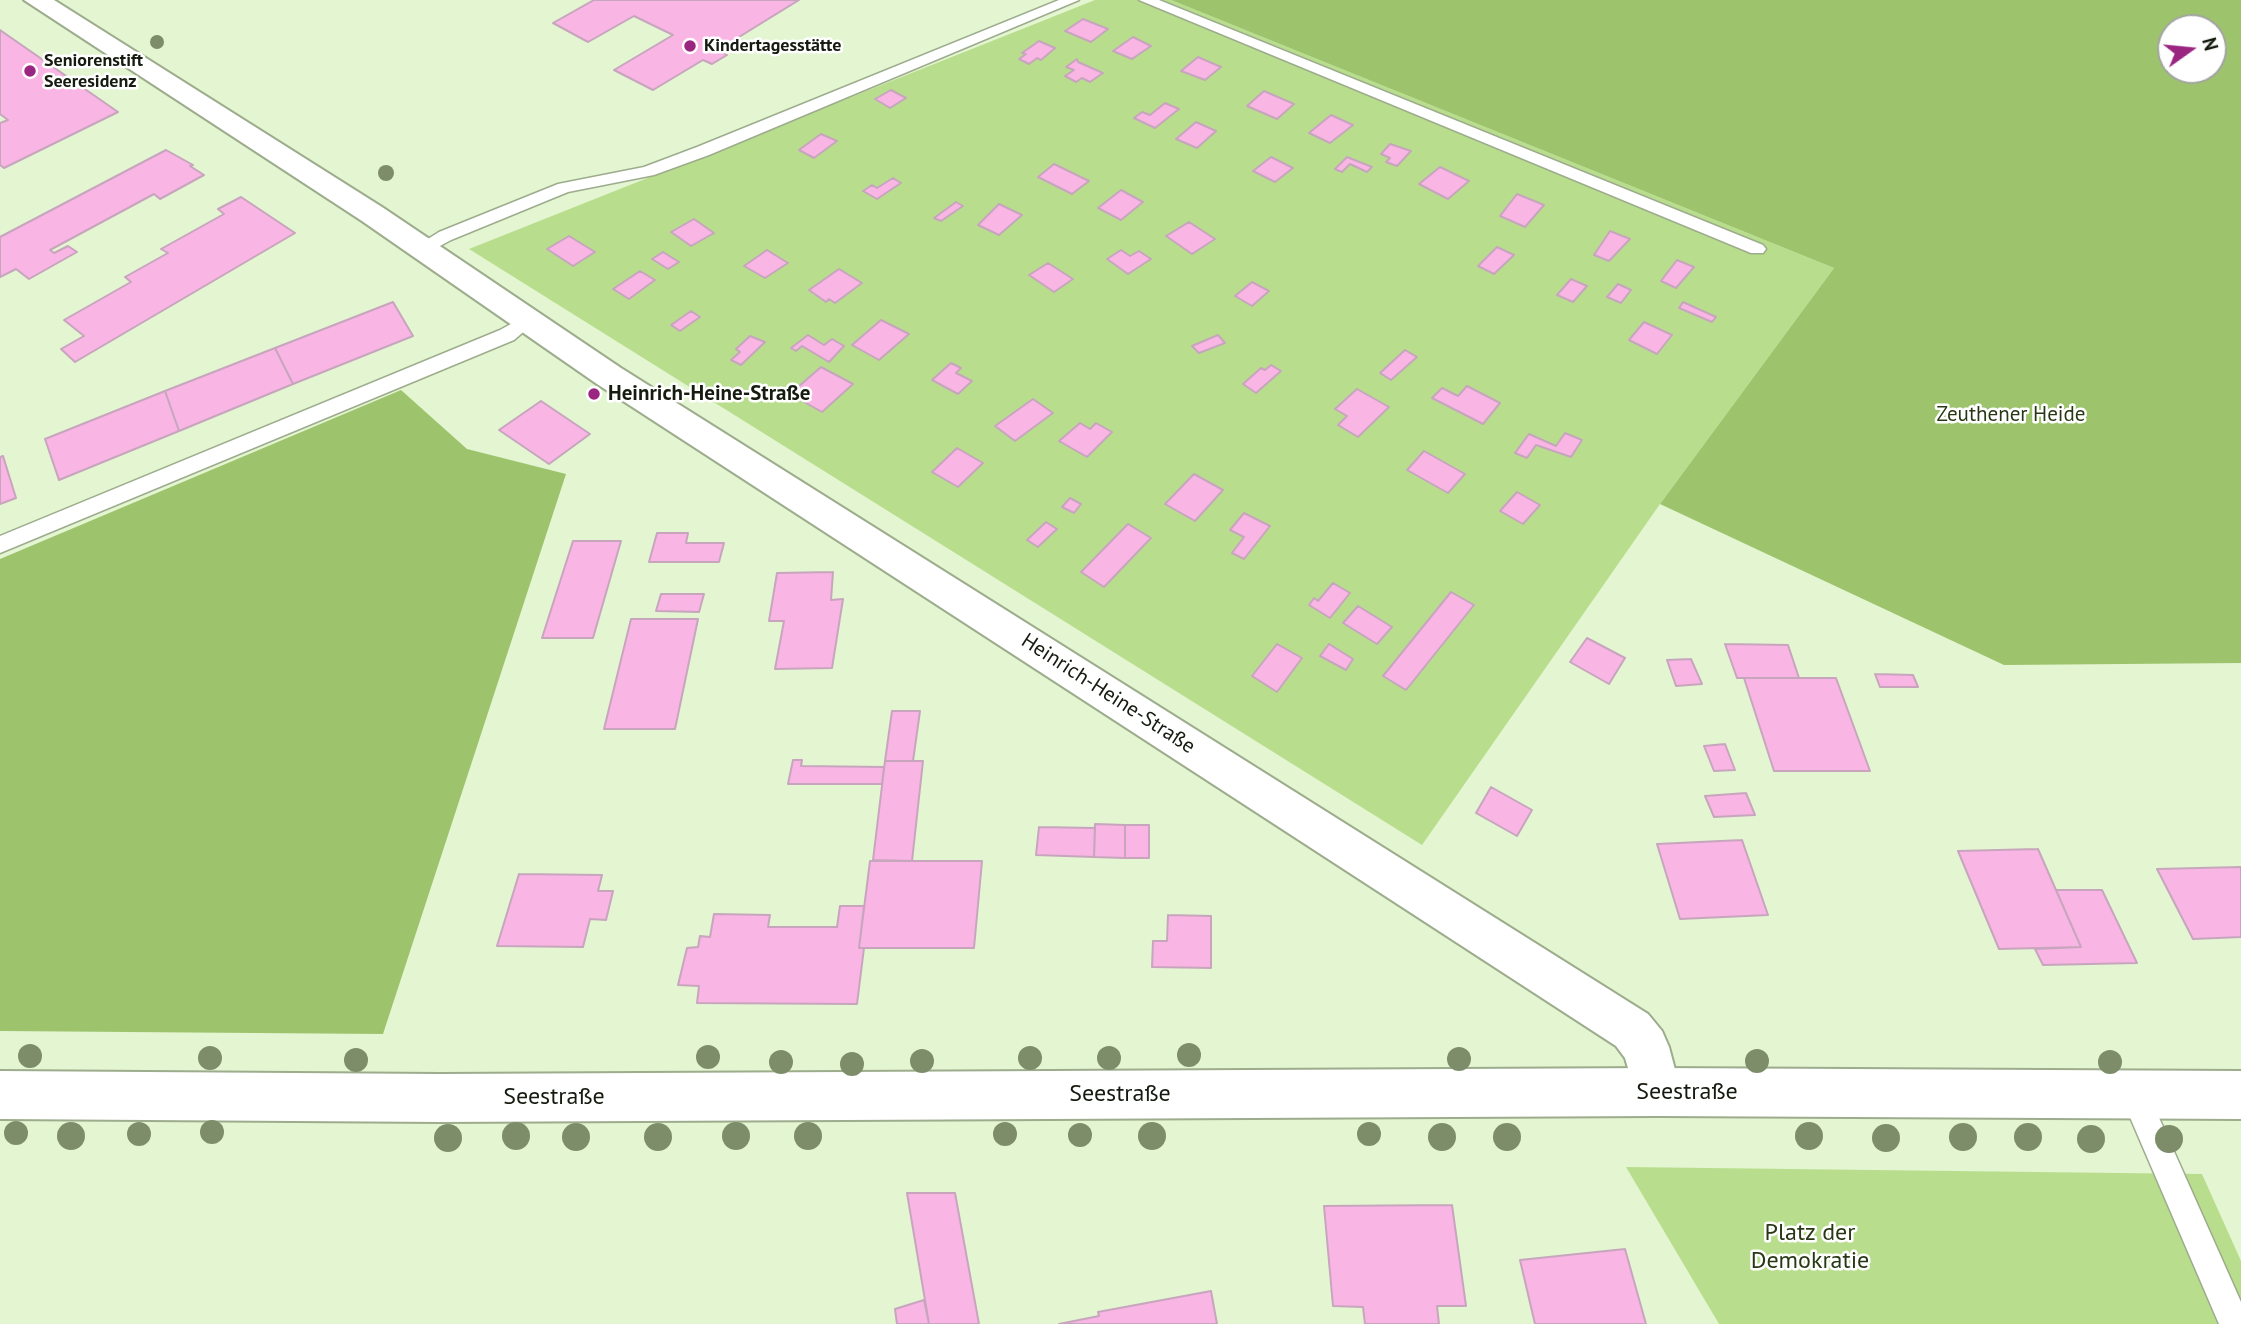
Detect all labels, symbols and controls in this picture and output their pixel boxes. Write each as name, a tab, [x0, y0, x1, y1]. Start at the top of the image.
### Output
north arrow	[2157, 14, 2227, 84]
place label: Kindertagesstätte	[704, 35, 841, 57]
text: N	[2197, 35, 2224, 53]
marker: Kindertagesstätte	[682, 38, 698, 54]
place label: Seniorenstift Seeresidenz	[44, 50, 143, 92]
marker: Seniorenstift Seeresidenz	[22, 63, 38, 79]
place label: Heinrich-Heine-Straße	[608, 381, 810, 407]
marker: Heinrich-Heine-Straße	[586, 386, 602, 402]
park label: Zeuthener Heide	[1937, 402, 2085, 428]
street label: Heinrich-Heine-Straße	[1016, 628, 1200, 760]
street label: Seestraße	[1636, 1078, 1738, 1106]
street label: Seestraße	[1069, 1080, 1171, 1108]
street label: Seestraße	[503, 1083, 605, 1111]
park label: Platz der Demokratie	[1751, 1219, 1869, 1275]

